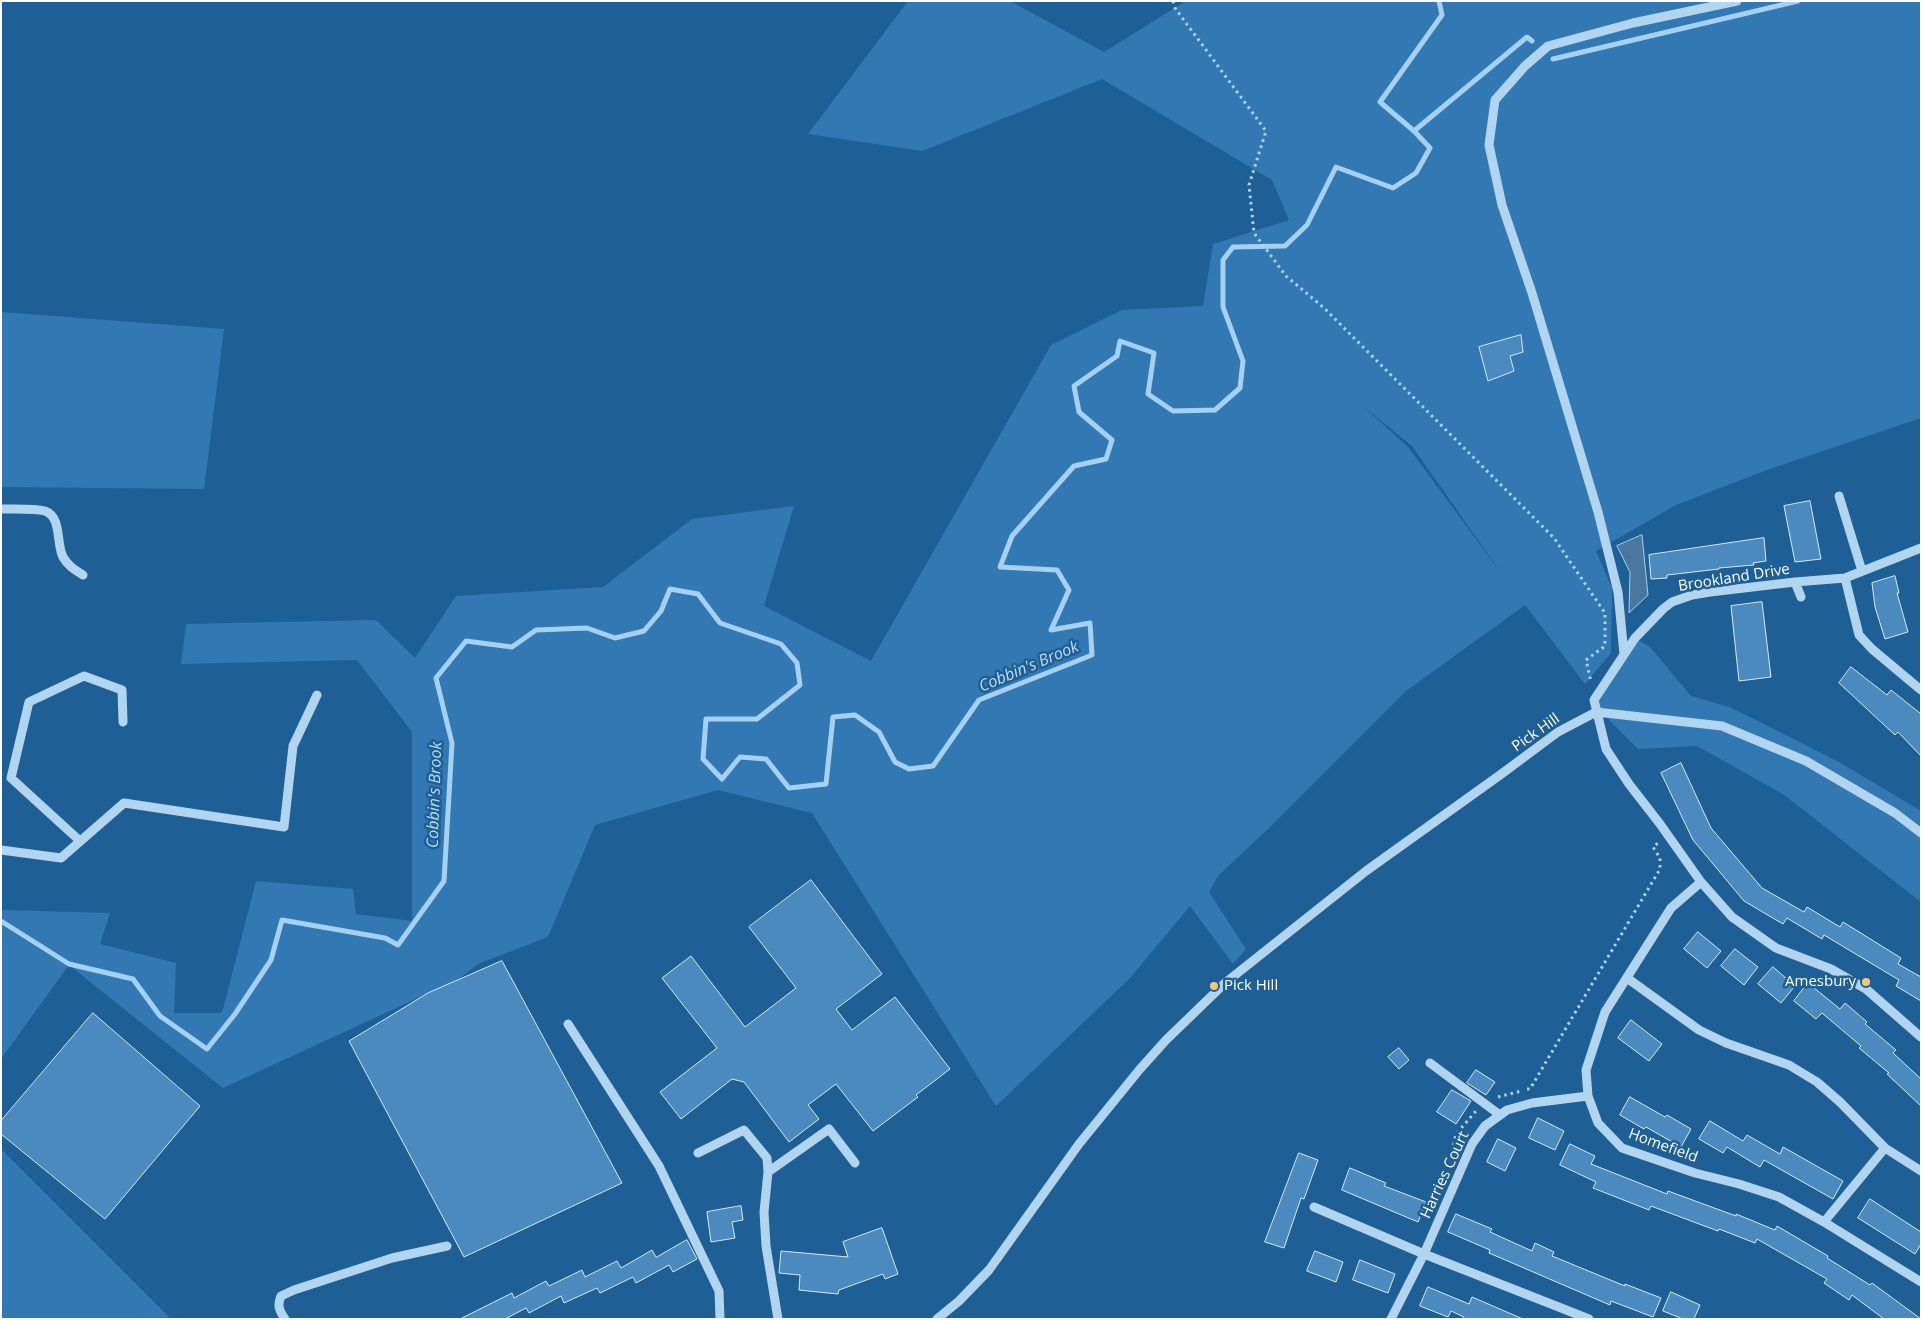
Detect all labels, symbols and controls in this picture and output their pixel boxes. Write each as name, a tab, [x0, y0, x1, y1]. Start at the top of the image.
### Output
street label: Brookland Drive	[1677, 560, 1791, 596]
water label: Cobbin's Brook	[976, 637, 1082, 697]
street label: Pick Hill	[1509, 710, 1563, 756]
water label: Cobbin's Brook	[424, 741, 446, 849]
place label: Amesbury	[1785, 973, 1856, 991]
marker: Amesbury	[1860, 976, 1872, 988]
place label: Pick Hill	[1224, 977, 1278, 995]
marker: Pick Hill	[1208, 980, 1220, 992]
street label: Homefield	[1626, 1125, 1700, 1167]
street label: Harries Court	[1417, 1129, 1473, 1221]

